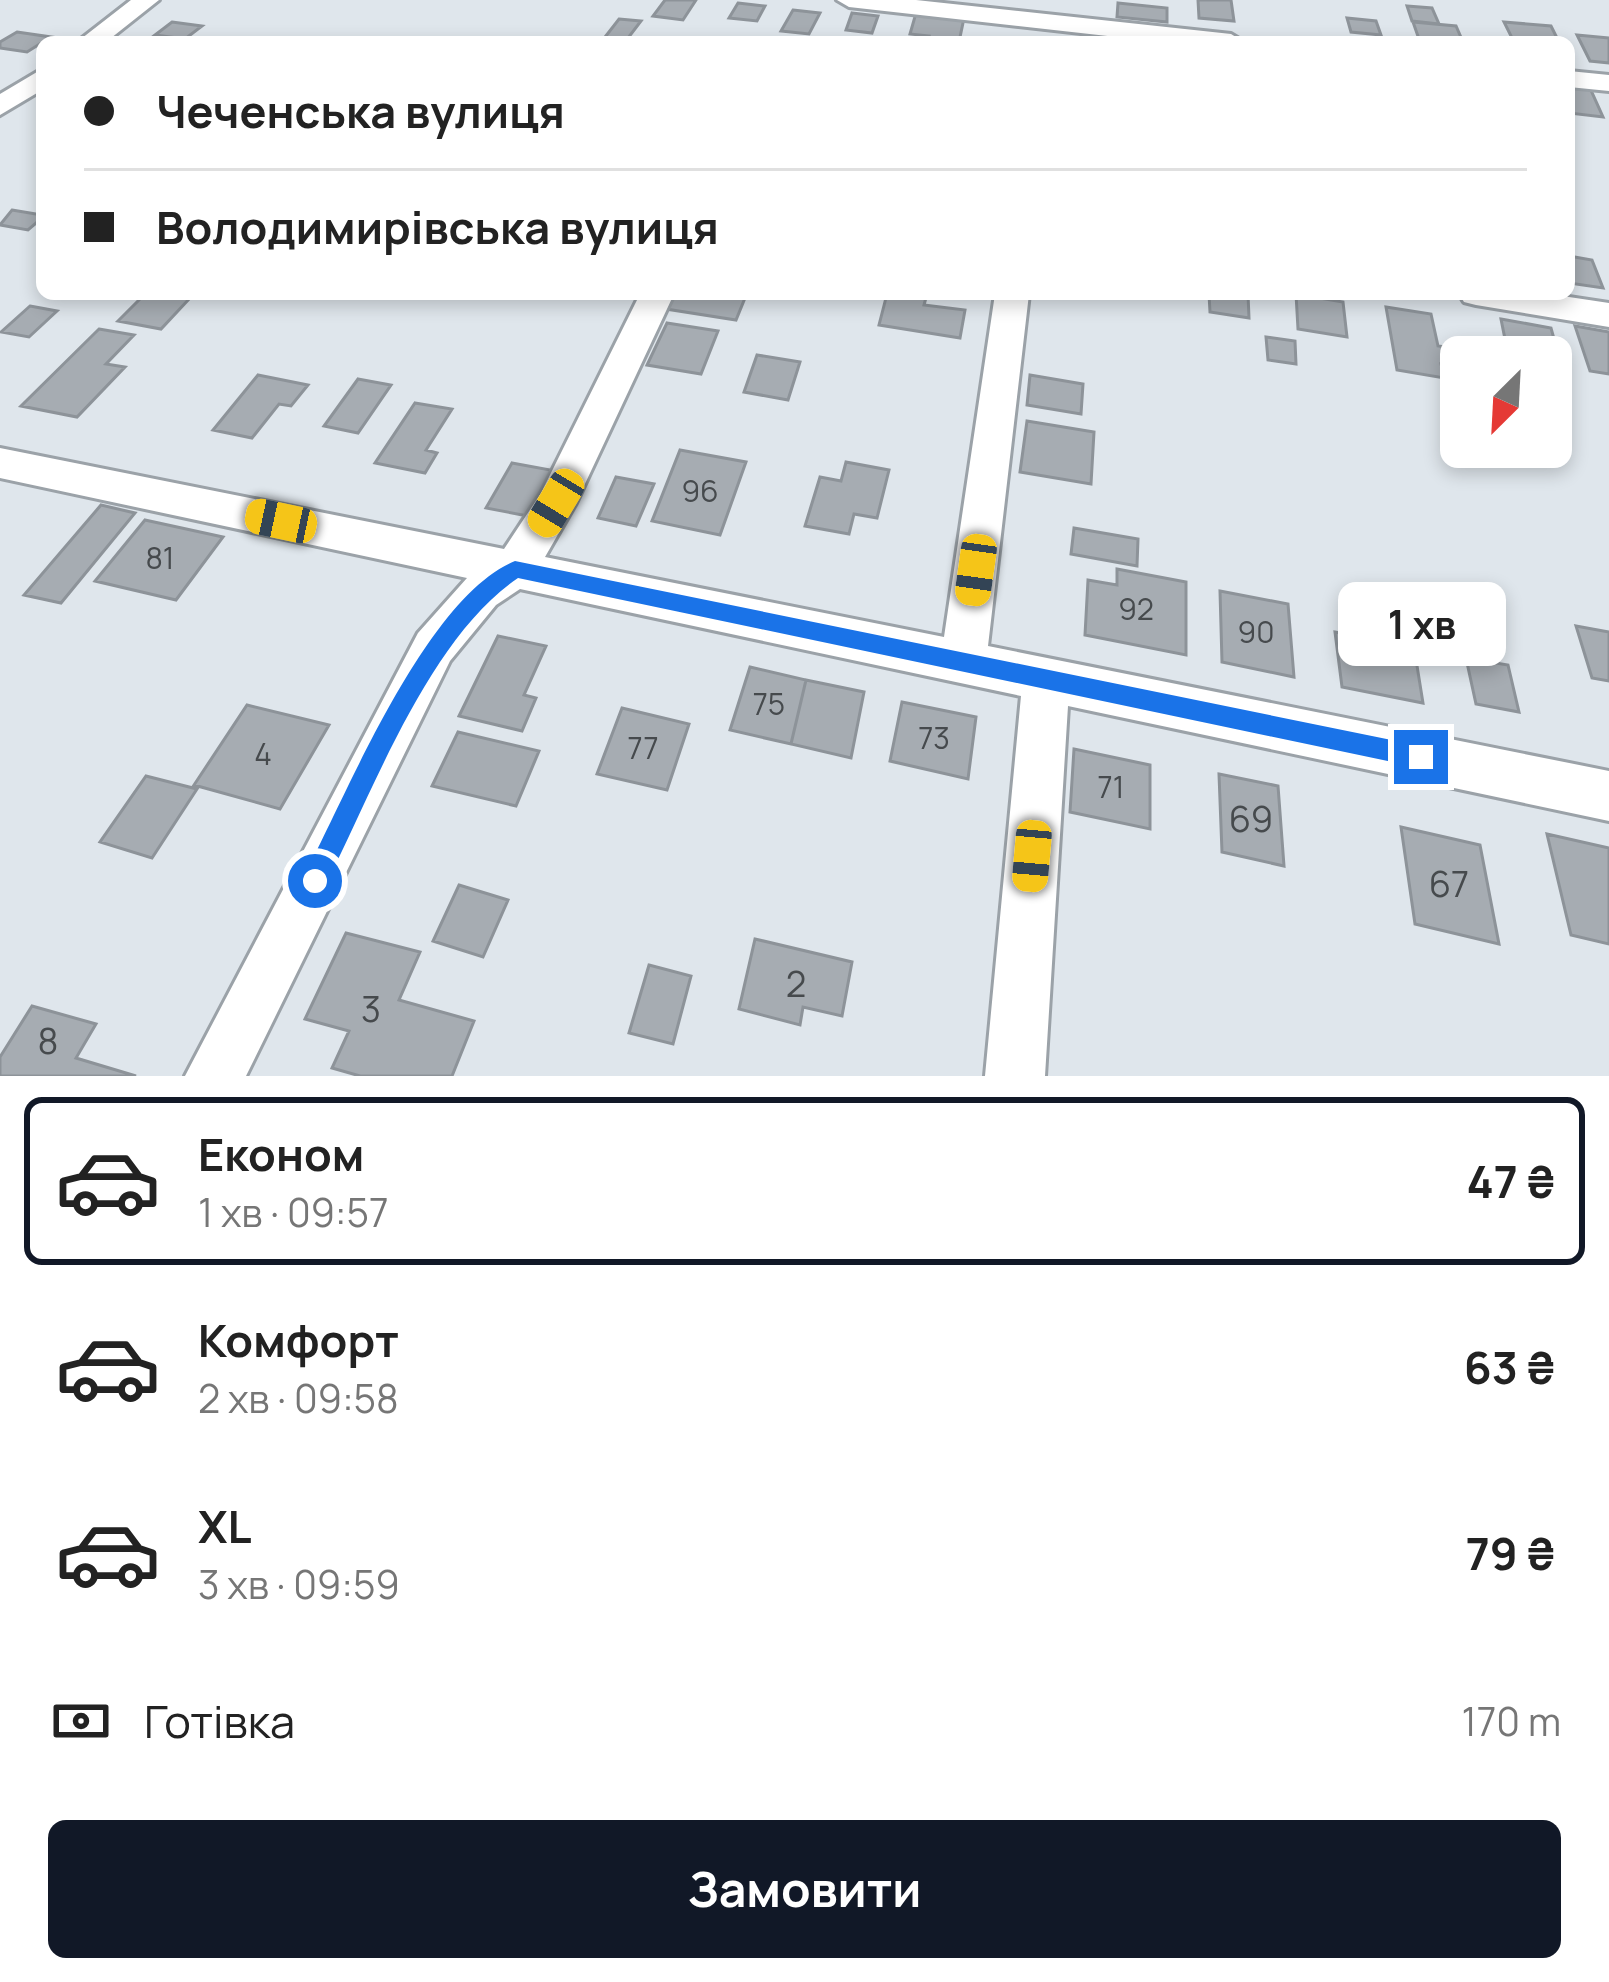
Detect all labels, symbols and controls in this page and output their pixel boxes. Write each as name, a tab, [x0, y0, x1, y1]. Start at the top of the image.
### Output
text: Чеченська вулиця	[156, 80, 565, 142]
text: Володимирівська вулиця	[156, 196, 719, 258]
north arrow	[1440, 336, 1572, 468]
map controls	[1440, 336, 1572, 468]
car	[522, 463, 590, 543]
house number: 96	[681, 470, 719, 511]
car	[242, 496, 320, 546]
car	[953, 532, 999, 608]
house number: 81	[145, 537, 175, 578]
callout: 1 хв	[1337, 583, 1505, 667]
house number: 92	[1118, 588, 1154, 629]
text: 1 хв	[1388, 597, 1456, 651]
house number: 90	[1238, 611, 1274, 652]
house number: 75	[753, 683, 785, 724]
house number: 73	[918, 717, 950, 758]
house number: 77	[628, 727, 658, 768]
route end	[1394, 730, 1448, 784]
house number: 4	[254, 733, 272, 774]
house number: 71	[1098, 766, 1124, 807]
house number: 69	[1229, 794, 1273, 843]
car	[1011, 819, 1053, 893]
route start	[288, 854, 342, 908]
house number: 67	[1429, 859, 1469, 908]
house number: 2	[786, 959, 806, 1008]
house number: 3	[361, 984, 381, 1033]
house number: 8	[38, 1016, 58, 1065]
text: Економ	[198, 1123, 364, 1185]
icon: car	[54, 1127, 162, 1235]
text: 47 ₴	[1466, 1150, 1555, 1212]
text: 1 хв · 09:57	[198, 1185, 389, 1239]
text: Комфорт	[198, 1309, 399, 1371]
icon: car	[54, 1313, 162, 1421]
text: 63 ₴	[1464, 1336, 1555, 1398]
text: 2 хв · 09:58	[198, 1371, 399, 1425]
text: XL	[198, 1495, 252, 1557]
icon: car	[54, 1499, 162, 1607]
text: 79 ₴	[1466, 1522, 1555, 1584]
text: 3 хв · 09:59	[198, 1557, 400, 1611]
icon: cash	[48, 1688, 114, 1754]
text: Готівка	[144, 1690, 295, 1752]
text: 170 m	[1462, 1694, 1561, 1748]
button: Замовити	[48, 1820, 1561, 1958]

